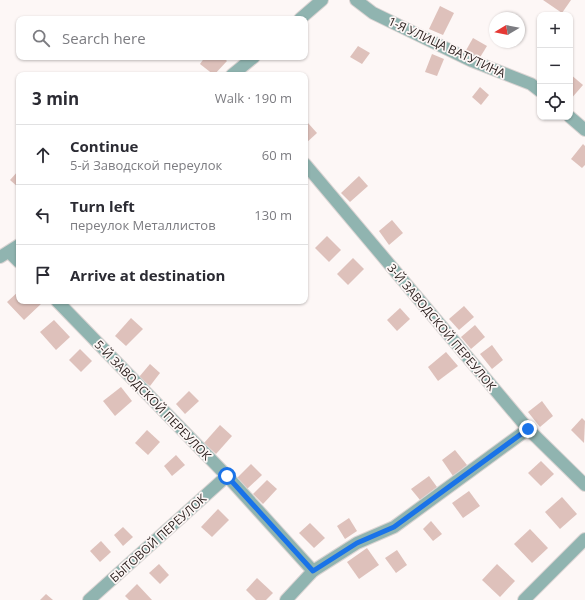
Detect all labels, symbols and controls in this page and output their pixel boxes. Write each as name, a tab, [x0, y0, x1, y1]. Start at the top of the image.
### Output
street label: 1-Я УЛИЦА ВАТУТИНА	[386, 12, 509, 82]
north arrow	[489, 12, 525, 48]
map controls	[537, 12, 573, 120]
button: +	[537, 12, 573, 48]
search box	[16, 16, 308, 60]
icon: search	[30, 27, 52, 49]
text: Search here	[62, 28, 146, 48]
button: −	[537, 48, 573, 84]
button: locate	[537, 84, 573, 120]
text: 3 min	[32, 87, 79, 110]
text: Walk · 190 m	[215, 89, 292, 107]
text: Continue	[70, 136, 138, 156]
icon: ahead	[32, 144, 54, 166]
text: 60 m	[262, 146, 292, 164]
text: 5-й Заводской переулок	[70, 156, 222, 174]
text: Turn left	[70, 196, 135, 216]
icon: left	[32, 204, 54, 226]
text: 130 m	[254, 206, 292, 224]
text: переулок Металлистов	[70, 216, 216, 234]
street label: 3-Й ЗАВОДСКОЙ ПЕРЕУЛОК	[384, 260, 501, 395]
icon: arrive	[32, 264, 54, 286]
text: Arrive at destination	[70, 265, 225, 285]
street label: 5-Й ЗАВОДСКОЙ ПЕРЕУЛОК	[91, 336, 216, 464]
route end	[519, 420, 537, 438]
route start	[218, 467, 236, 485]
street label: БЫТОВОЙ ПЕРЕУЛОК	[106, 490, 210, 586]

